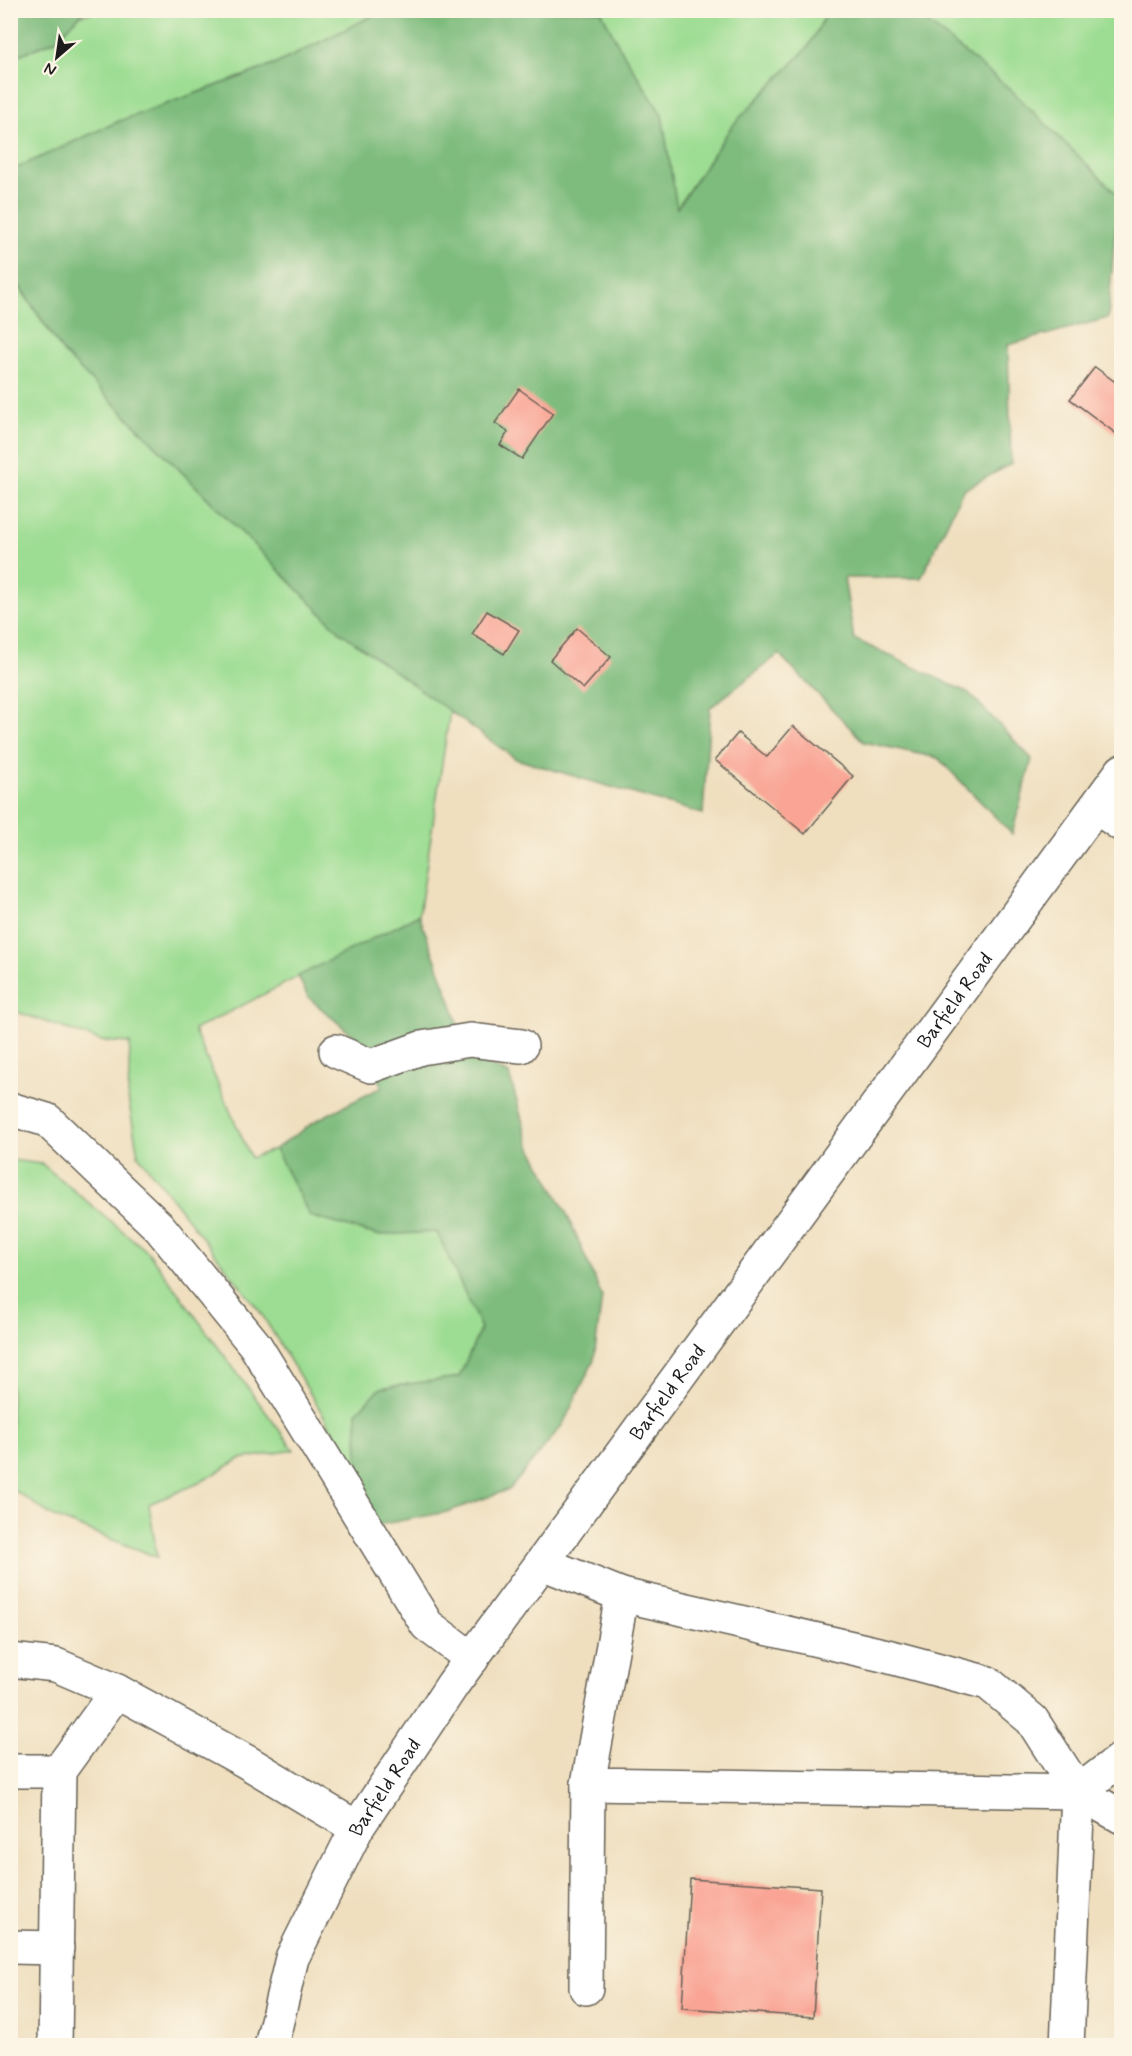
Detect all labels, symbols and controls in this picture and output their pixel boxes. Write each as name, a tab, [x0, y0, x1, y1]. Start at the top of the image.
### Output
north arrow	[27, 27, 87, 87]
text: N	[41, 57, 60, 81]
street label: Barfield Road	[911, 947, 1000, 1054]
street label: Barfield Road	[624, 1339, 712, 1446]
street label: Barfield Road	[343, 1734, 428, 1841]

